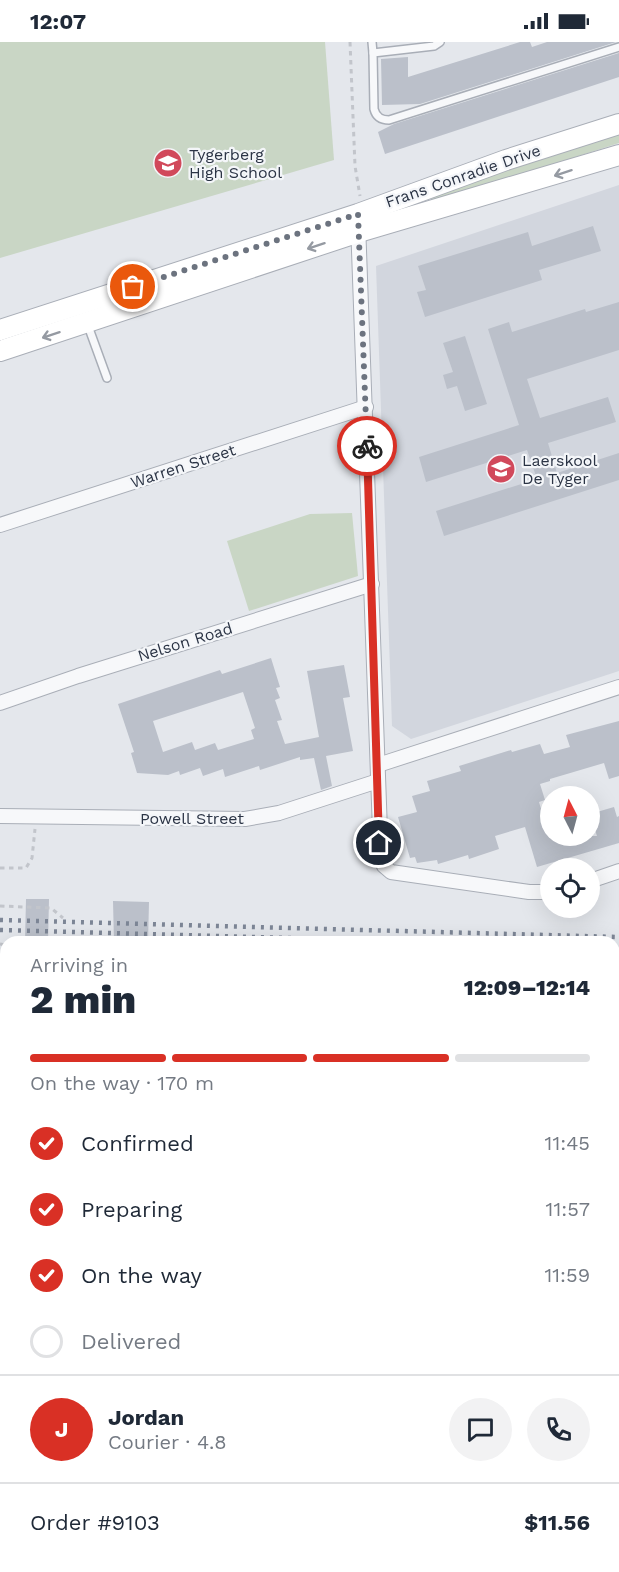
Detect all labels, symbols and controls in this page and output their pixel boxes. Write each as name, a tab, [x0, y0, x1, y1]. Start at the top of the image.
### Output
text: 12:07	[30, 9, 86, 34]
street label: Frans Conradie Drive	[383, 141, 543, 211]
place label: Tygerberg High School	[189, 145, 282, 182]
school or university icon: Tygerberg High School	[152, 147, 184, 179]
one-way arrow	[554, 168, 573, 179]
one-way arrow	[307, 241, 326, 252]
pin	[107, 261, 158, 312]
icon: bag	[116, 270, 149, 303]
one-way arrow	[42, 330, 61, 341]
courier	[337, 416, 397, 476]
icon: bike	[351, 430, 384, 463]
street label: Warren Street	[128, 440, 238, 492]
place label: Laerskool De Tyger	[522, 451, 597, 488]
school or university icon: Laerskool De Tyger	[485, 453, 517, 485]
street label: Nelson Road	[135, 619, 235, 665]
north arrow	[540, 786, 600, 846]
map controls	[540, 786, 600, 918]
street label: Powell Street	[140, 809, 244, 828]
pin	[353, 817, 404, 868]
icon: home	[362, 826, 395, 859]
button: locate	[540, 858, 600, 918]
text: Arriving in	[30, 953, 128, 977]
text: 12:09–12:14	[464, 975, 590, 1000]
text: 2 min	[30, 977, 136, 1022]
text: On the way · 170 m	[30, 1071, 214, 1095]
icon: check	[30, 1127, 63, 1160]
text: Confirmed	[81, 1131, 194, 1156]
text: 11:45	[545, 1131, 590, 1155]
icon: check	[30, 1193, 63, 1226]
text: Preparing	[81, 1197, 182, 1222]
text: 11:57	[546, 1197, 590, 1221]
icon: check	[30, 1259, 63, 1292]
text: On the way	[81, 1263, 202, 1288]
text: 11:59	[545, 1263, 590, 1287]
text: Delivered	[81, 1329, 181, 1354]
button: chat	[449, 1398, 512, 1461]
button: phone	[527, 1398, 590, 1461]
text: Jordan	[108, 1405, 184, 1430]
text: J	[55, 1417, 68, 1442]
text: Courier · 4.8	[108, 1430, 227, 1454]
text: Order #9103	[30, 1510, 160, 1535]
text: $11.56	[524, 1510, 590, 1535]

